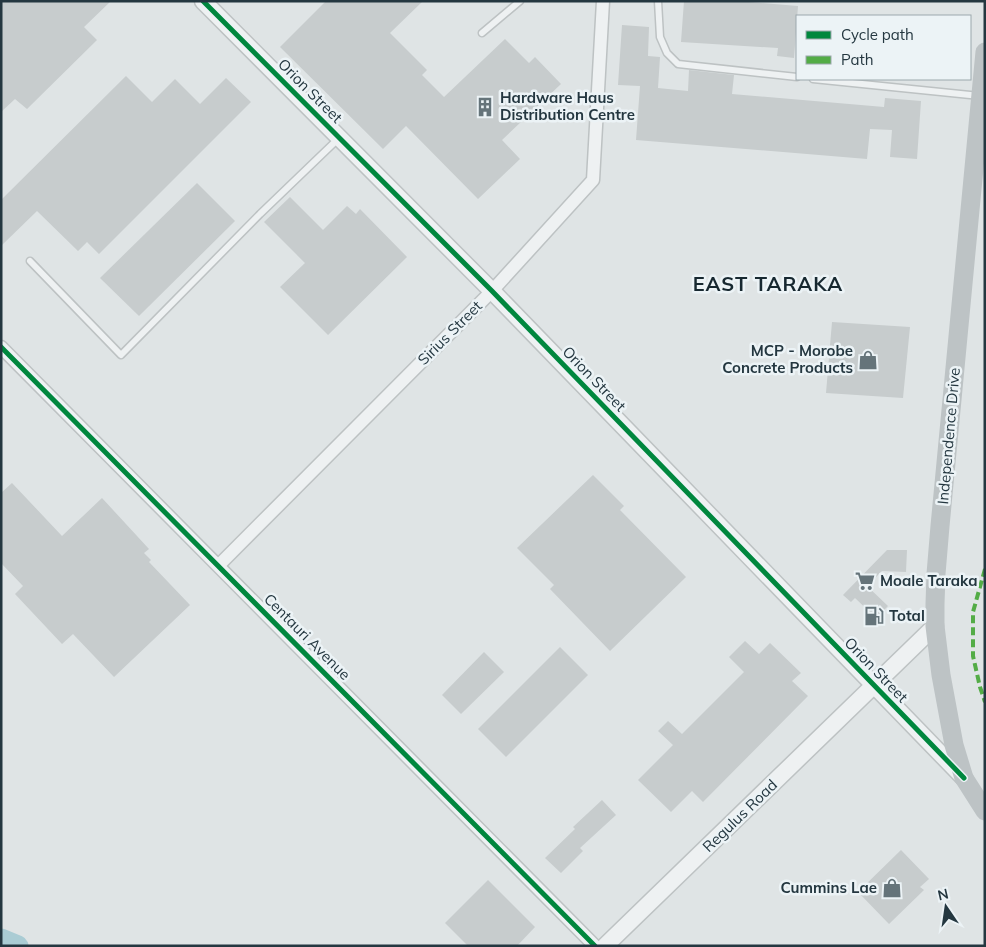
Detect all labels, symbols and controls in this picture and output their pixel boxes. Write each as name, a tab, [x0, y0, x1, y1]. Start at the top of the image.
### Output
legend	[796, 15, 971, 80]
text: Cycle path	[841, 25, 914, 44]
text: Path	[841, 50, 873, 69]
street label: Orion Street	[274, 54, 347, 127]
place label: Hardware Haus Distribution Centre	[500, 88, 635, 124]
building icon: Hardware Haus Distribution Centre	[474, 96, 496, 118]
district label: EAST TARAKA	[693, 271, 843, 296]
street label: Sirius Street	[413, 296, 486, 369]
place label: MCP - Morobe Concrete Products	[722, 341, 853, 377]
street label: Orion Street	[559, 342, 630, 415]
shop icon: MCP - Morobe Concrete Products	[857, 349, 879, 371]
street label: Independence Drive	[933, 367, 964, 505]
supermarket icon: Moale Taraka	[854, 570, 876, 592]
place label: Moale Taraka	[880, 571, 978, 590]
street label: Centauri Avenue	[260, 589, 355, 684]
fuel station icon: Total	[863, 605, 885, 627]
place label: Total	[889, 606, 925, 625]
street label: Orion Street	[841, 633, 912, 706]
street label: Regulus Road	[698, 775, 781, 856]
shop icon: Cummins Lae	[881, 877, 903, 899]
place label: Cummins Lae	[781, 878, 877, 897]
north arrow	[921, 882, 971, 932]
text: N	[936, 884, 950, 904]

